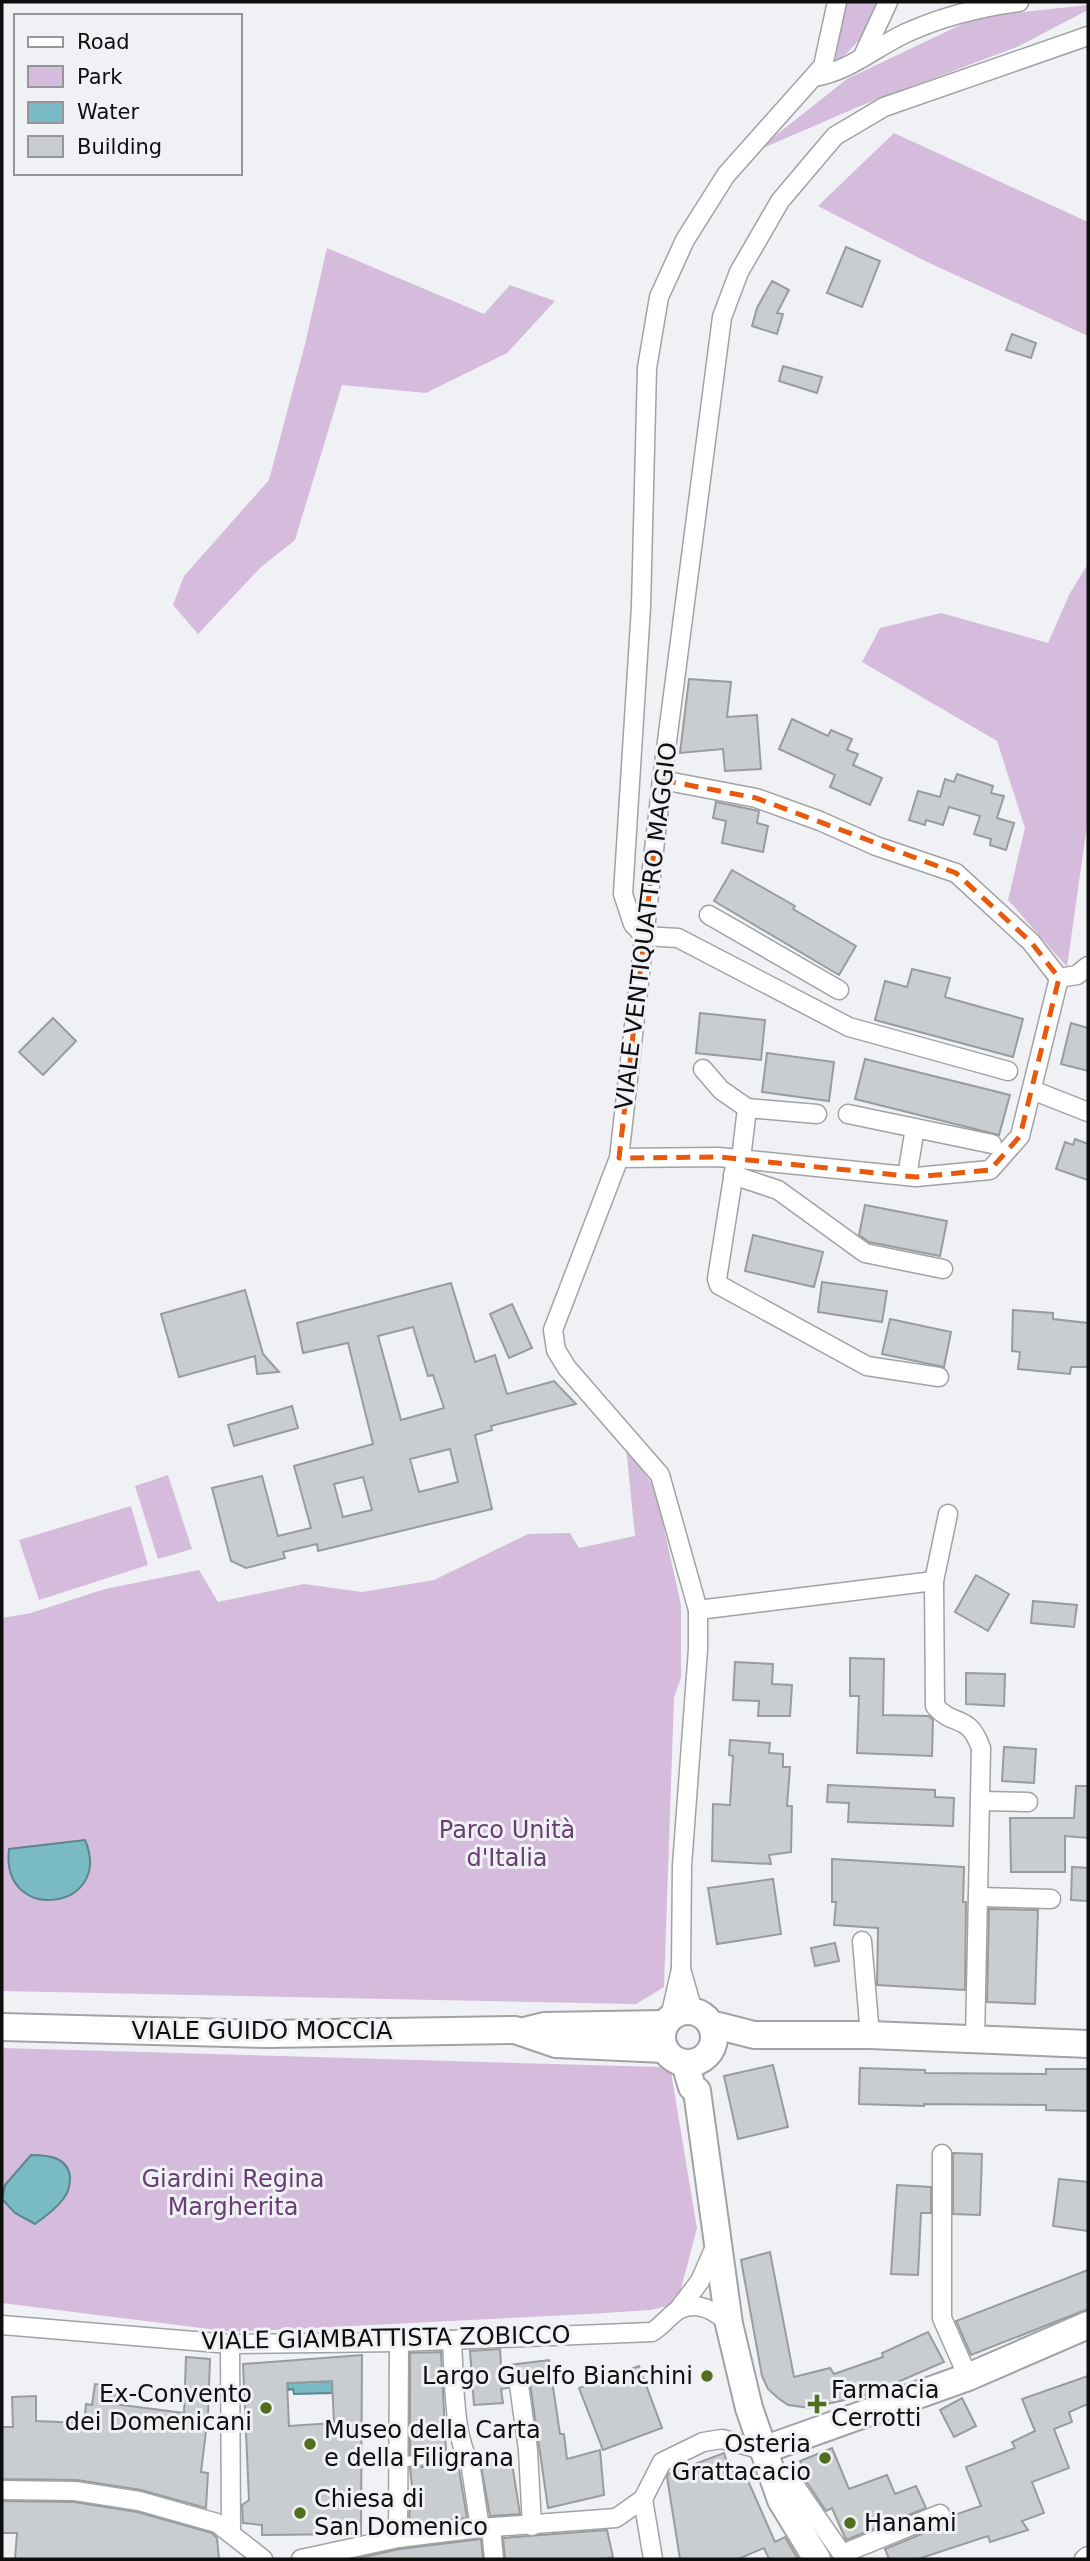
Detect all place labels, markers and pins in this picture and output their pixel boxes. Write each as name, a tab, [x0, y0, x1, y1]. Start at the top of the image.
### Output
place label: Largo Guelfo Bianchini	[422, 2362, 693, 2390]
marker: Largo Guelfo Bianchini	[699, 2368, 715, 2384]
place label: Farmacia Cerrotti	[831, 2376, 939, 2432]
place label: Ex-Convento dei Domenicani	[65, 2380, 252, 2436]
marker: Farmacia Cerrotti	[809, 2396, 825, 2412]
marker: Ex-Convento dei Domenicani	[258, 2400, 274, 2416]
place label: Museo della Carta e della Filigrana	[324, 2416, 541, 2472]
place label: Osteria Grattacacio	[672, 2430, 811, 2486]
marker: Museo della Carta e della Filigrana	[302, 2436, 318, 2452]
marker: Osteria Grattacacio	[817, 2450, 833, 2466]
place label: Chiesa di San Domenico	[314, 2485, 488, 2541]
marker: Chiesa di San Domenico	[292, 2505, 308, 2521]
place label: Hanami	[864, 2509, 957, 2537]
marker: Hanami	[842, 2515, 858, 2531]

